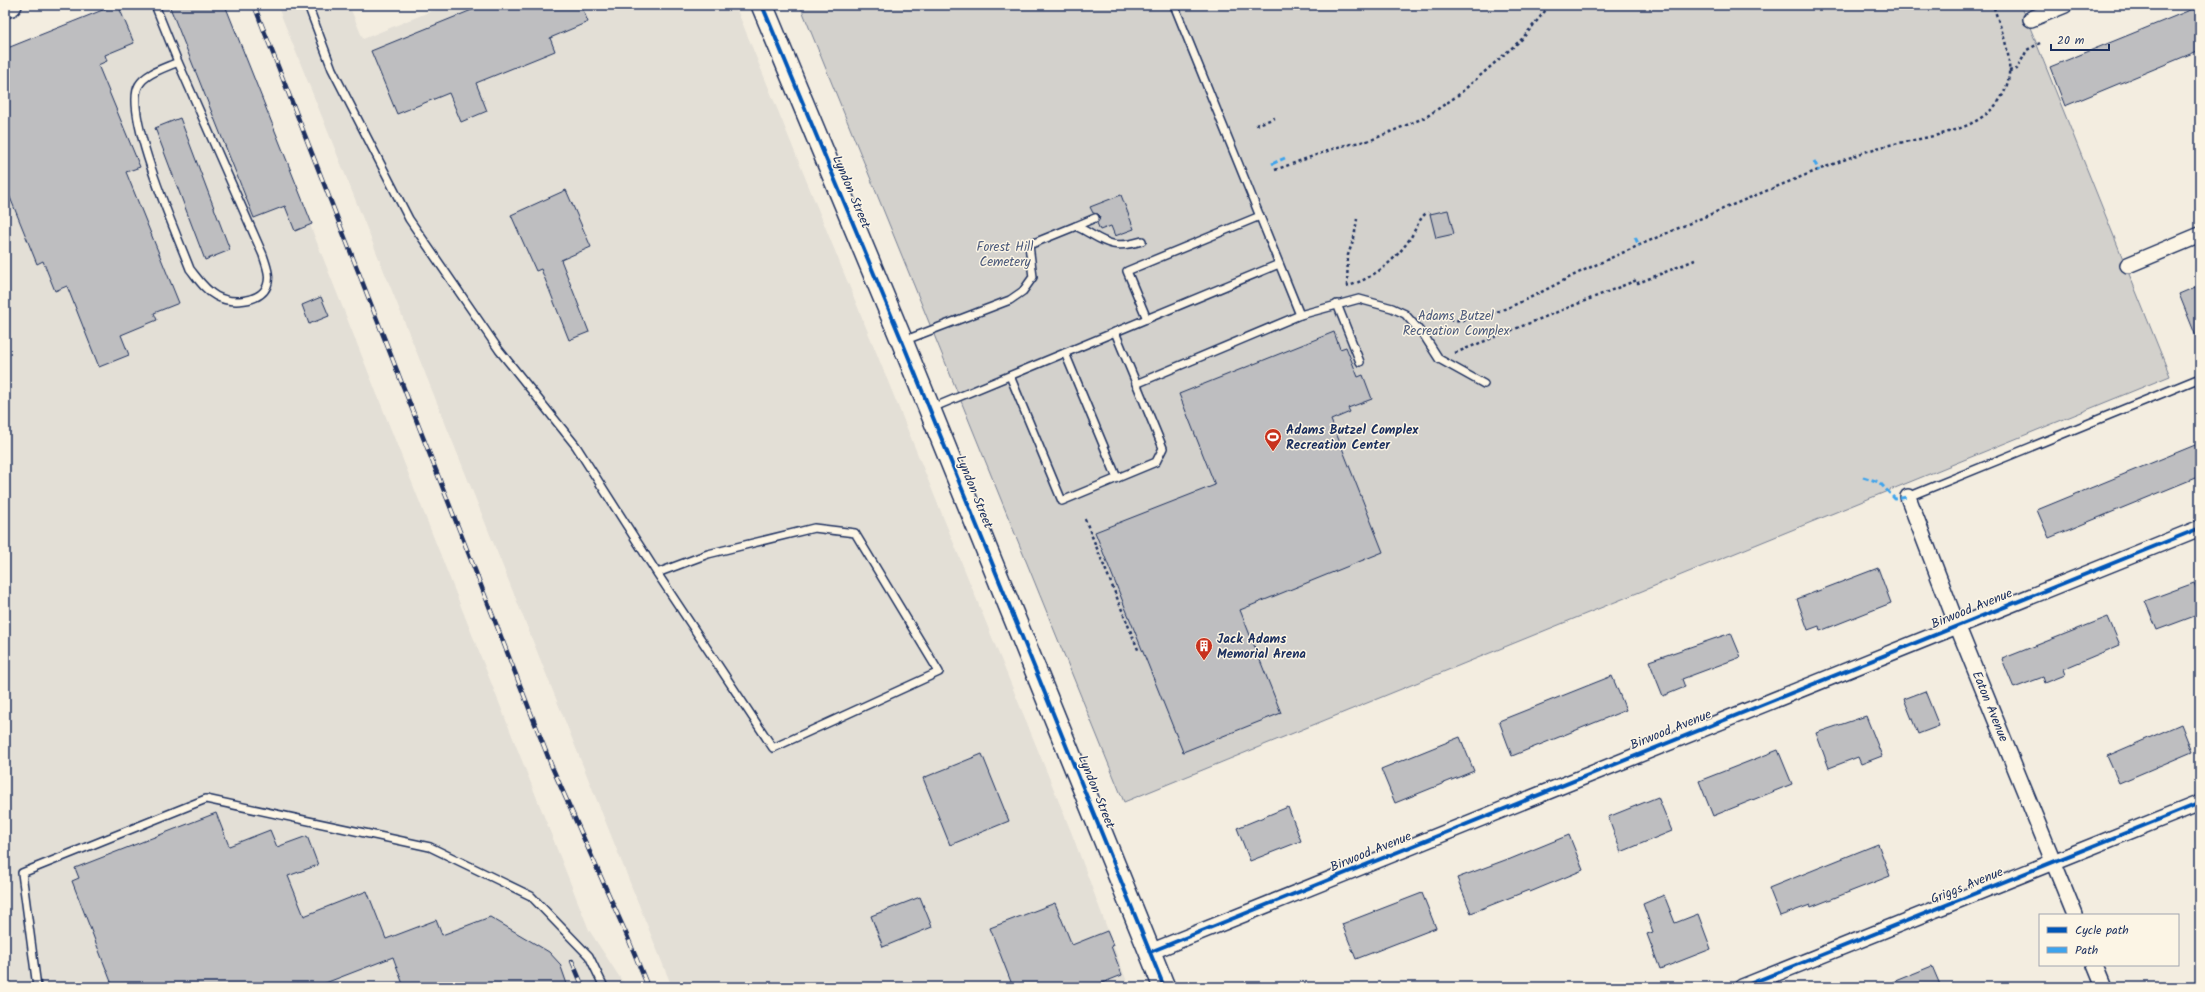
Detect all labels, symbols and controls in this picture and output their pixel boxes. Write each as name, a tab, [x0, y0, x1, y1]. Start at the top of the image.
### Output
scale bar	[2051, 26, 2109, 52]
text: 20 m	[2057, 31, 2085, 50]
street label: Lyndon Street	[826, 152, 876, 233]
park label: Forest Hill Cemetery	[977, 237, 1033, 273]
park label: Adams Butzel Recreation Complex	[1403, 306, 1510, 342]
place label: Adams Butzel Complex Recreation Center	[1286, 420, 1419, 456]
sports icon: Adams Butzel Complex Recreation Center	[1263, 427, 1283, 452]
street label: Lyndon Street	[950, 452, 999, 533]
street label: Birwood Avenue	[1928, 583, 2016, 635]
place label: Jack Adams Memorial Arena	[1217, 629, 1306, 665]
building icon: Jack Adams Memorial Arena	[1194, 636, 1214, 661]
street label: Eaton Avenue	[1966, 668, 2014, 745]
street label: Birwood Avenue	[1627, 704, 1715, 756]
street label: Lyndon Street	[1072, 752, 1121, 833]
street label: Birwood Avenue	[1327, 826, 1415, 878]
street label: Griggs Avenue	[1928, 862, 2007, 910]
legend	[2039, 914, 2179, 966]
text: Cycle path	[2075, 921, 2129, 940]
text: Path	[2075, 941, 2098, 960]

